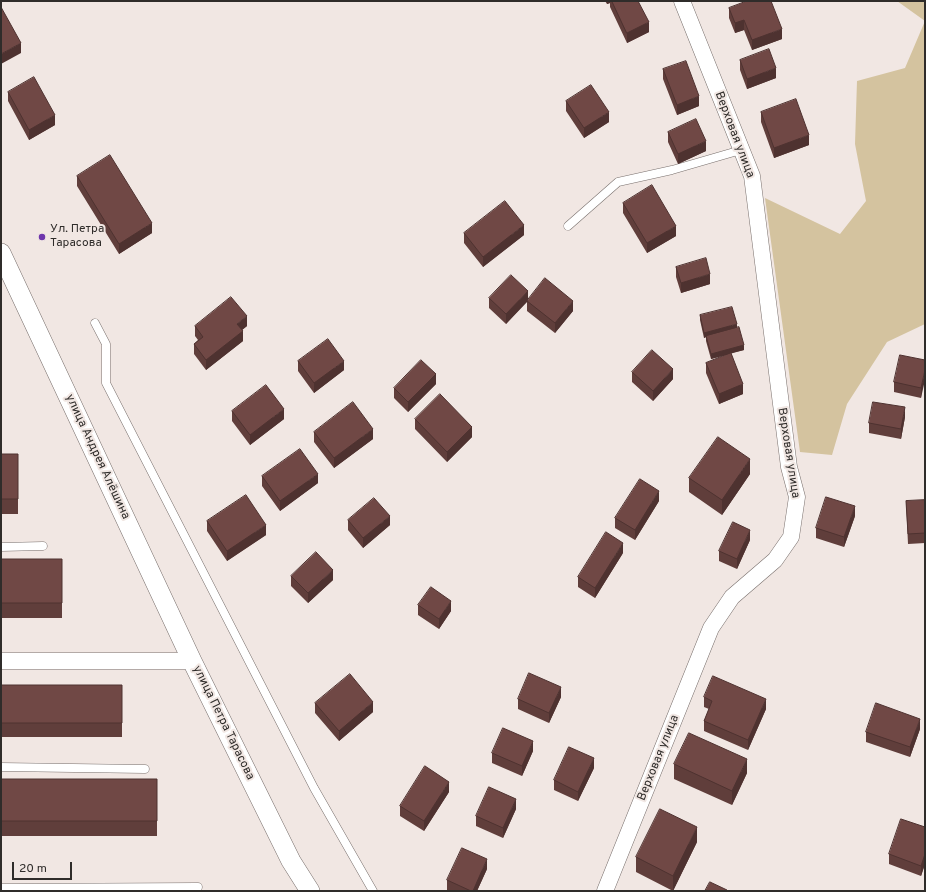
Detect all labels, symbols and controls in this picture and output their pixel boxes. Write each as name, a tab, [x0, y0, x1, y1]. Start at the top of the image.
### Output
street label: Верховая улица	[711, 90, 757, 180]
place label: Ул. Петра Тарасова	[50, 223, 104, 251]
marker: Ул. Петра Тарасова	[37, 232, 47, 242]
street label: улица Андрея Алёшина	[62, 392, 132, 522]
street label: Верховая улица	[774, 407, 802, 499]
street label: улица Петра Тарасова	[189, 663, 257, 783]
street label: Верховая улица	[635, 713, 683, 803]
scale bar	[14, 854, 74, 880]
text: 20 m	[19, 861, 47, 877]

